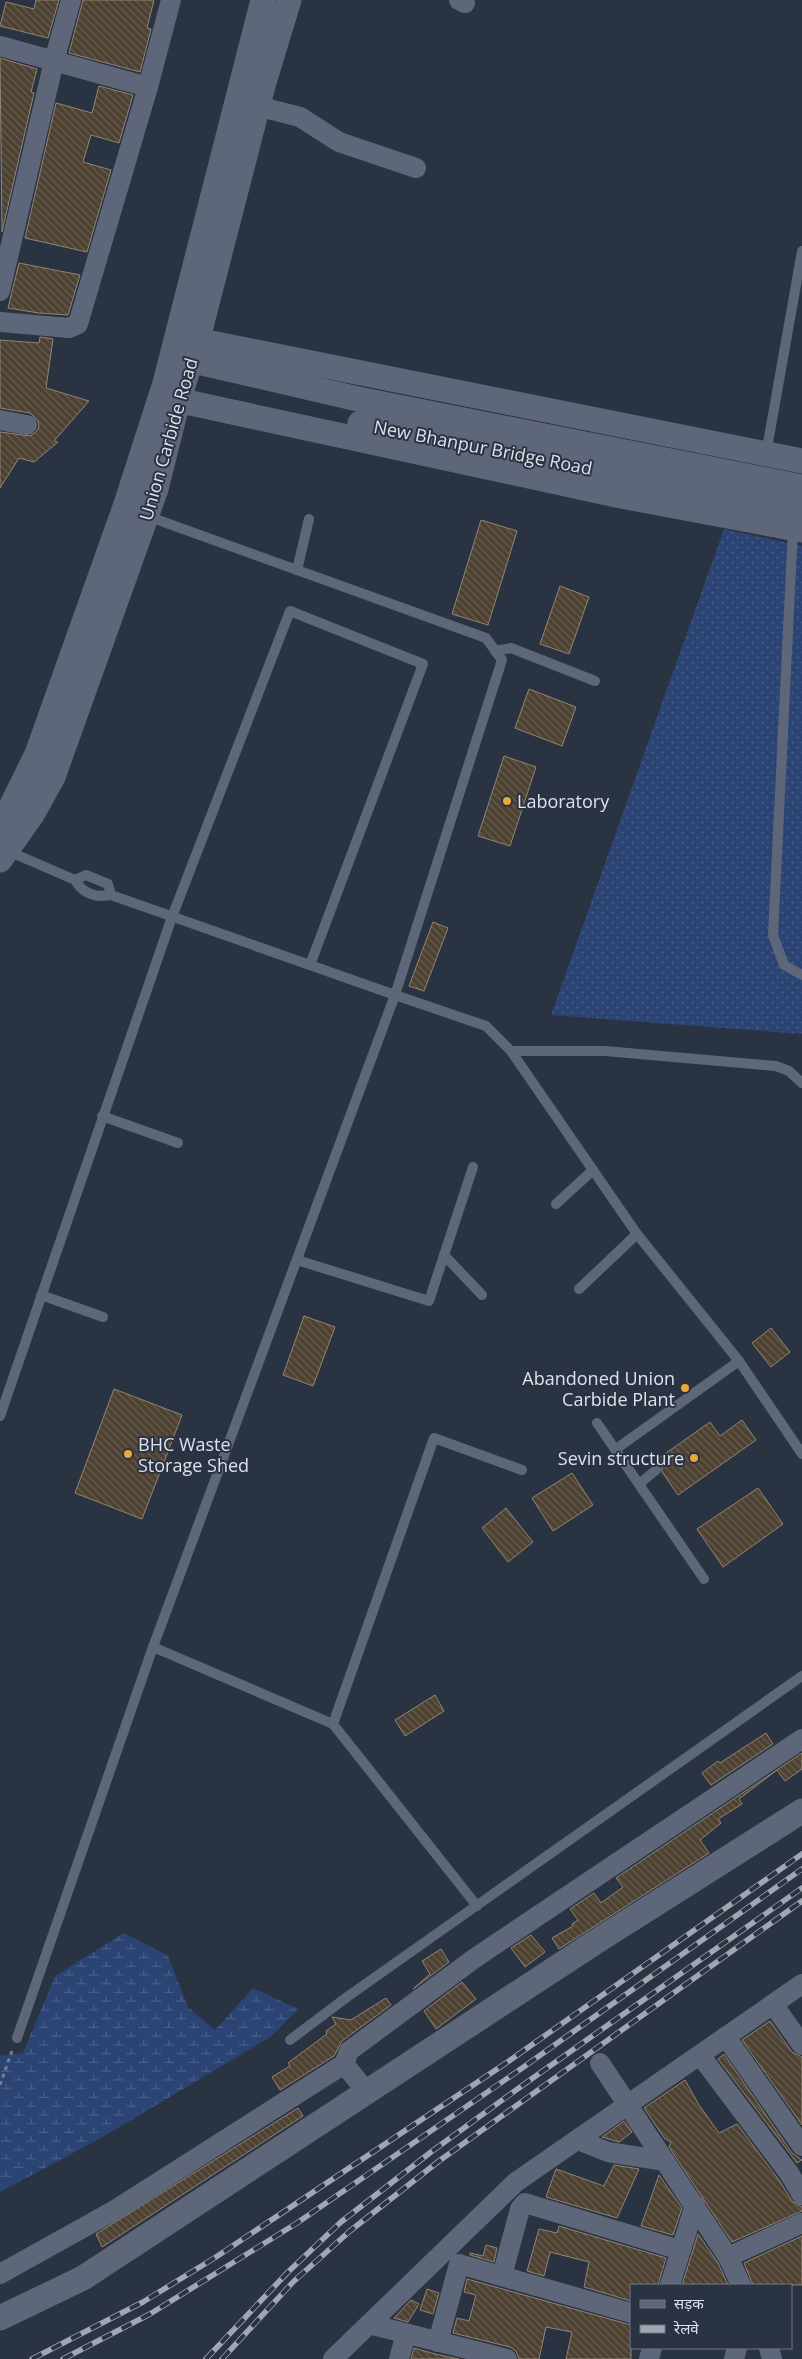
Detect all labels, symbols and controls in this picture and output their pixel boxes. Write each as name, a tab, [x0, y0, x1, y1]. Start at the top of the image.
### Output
street label: Union Carbide Road	[133, 355, 203, 523]
street label: New Bhanpur Bridge Road	[372, 414, 594, 480]
place label: Laboratory	[517, 789, 610, 813]
marker: Laboratory	[501, 795, 513, 807]
place label: Abandoned Union Carbide Plant	[522, 1366, 675, 1411]
marker: Abandoned Union Carbide Plant	[679, 1382, 691, 1394]
place label: BHC Waste Storage Shed	[138, 1432, 249, 1477]
place label: Sevin structure	[558, 1446, 684, 1470]
marker: BHC Waste Storage Shed	[122, 1448, 134, 1460]
marker: Sevin structure	[688, 1452, 700, 1464]
legend	[630, 2284, 792, 2349]
text: सड़क	[674, 2293, 704, 2313]
text: रेलवे	[673, 2318, 699, 2338]

